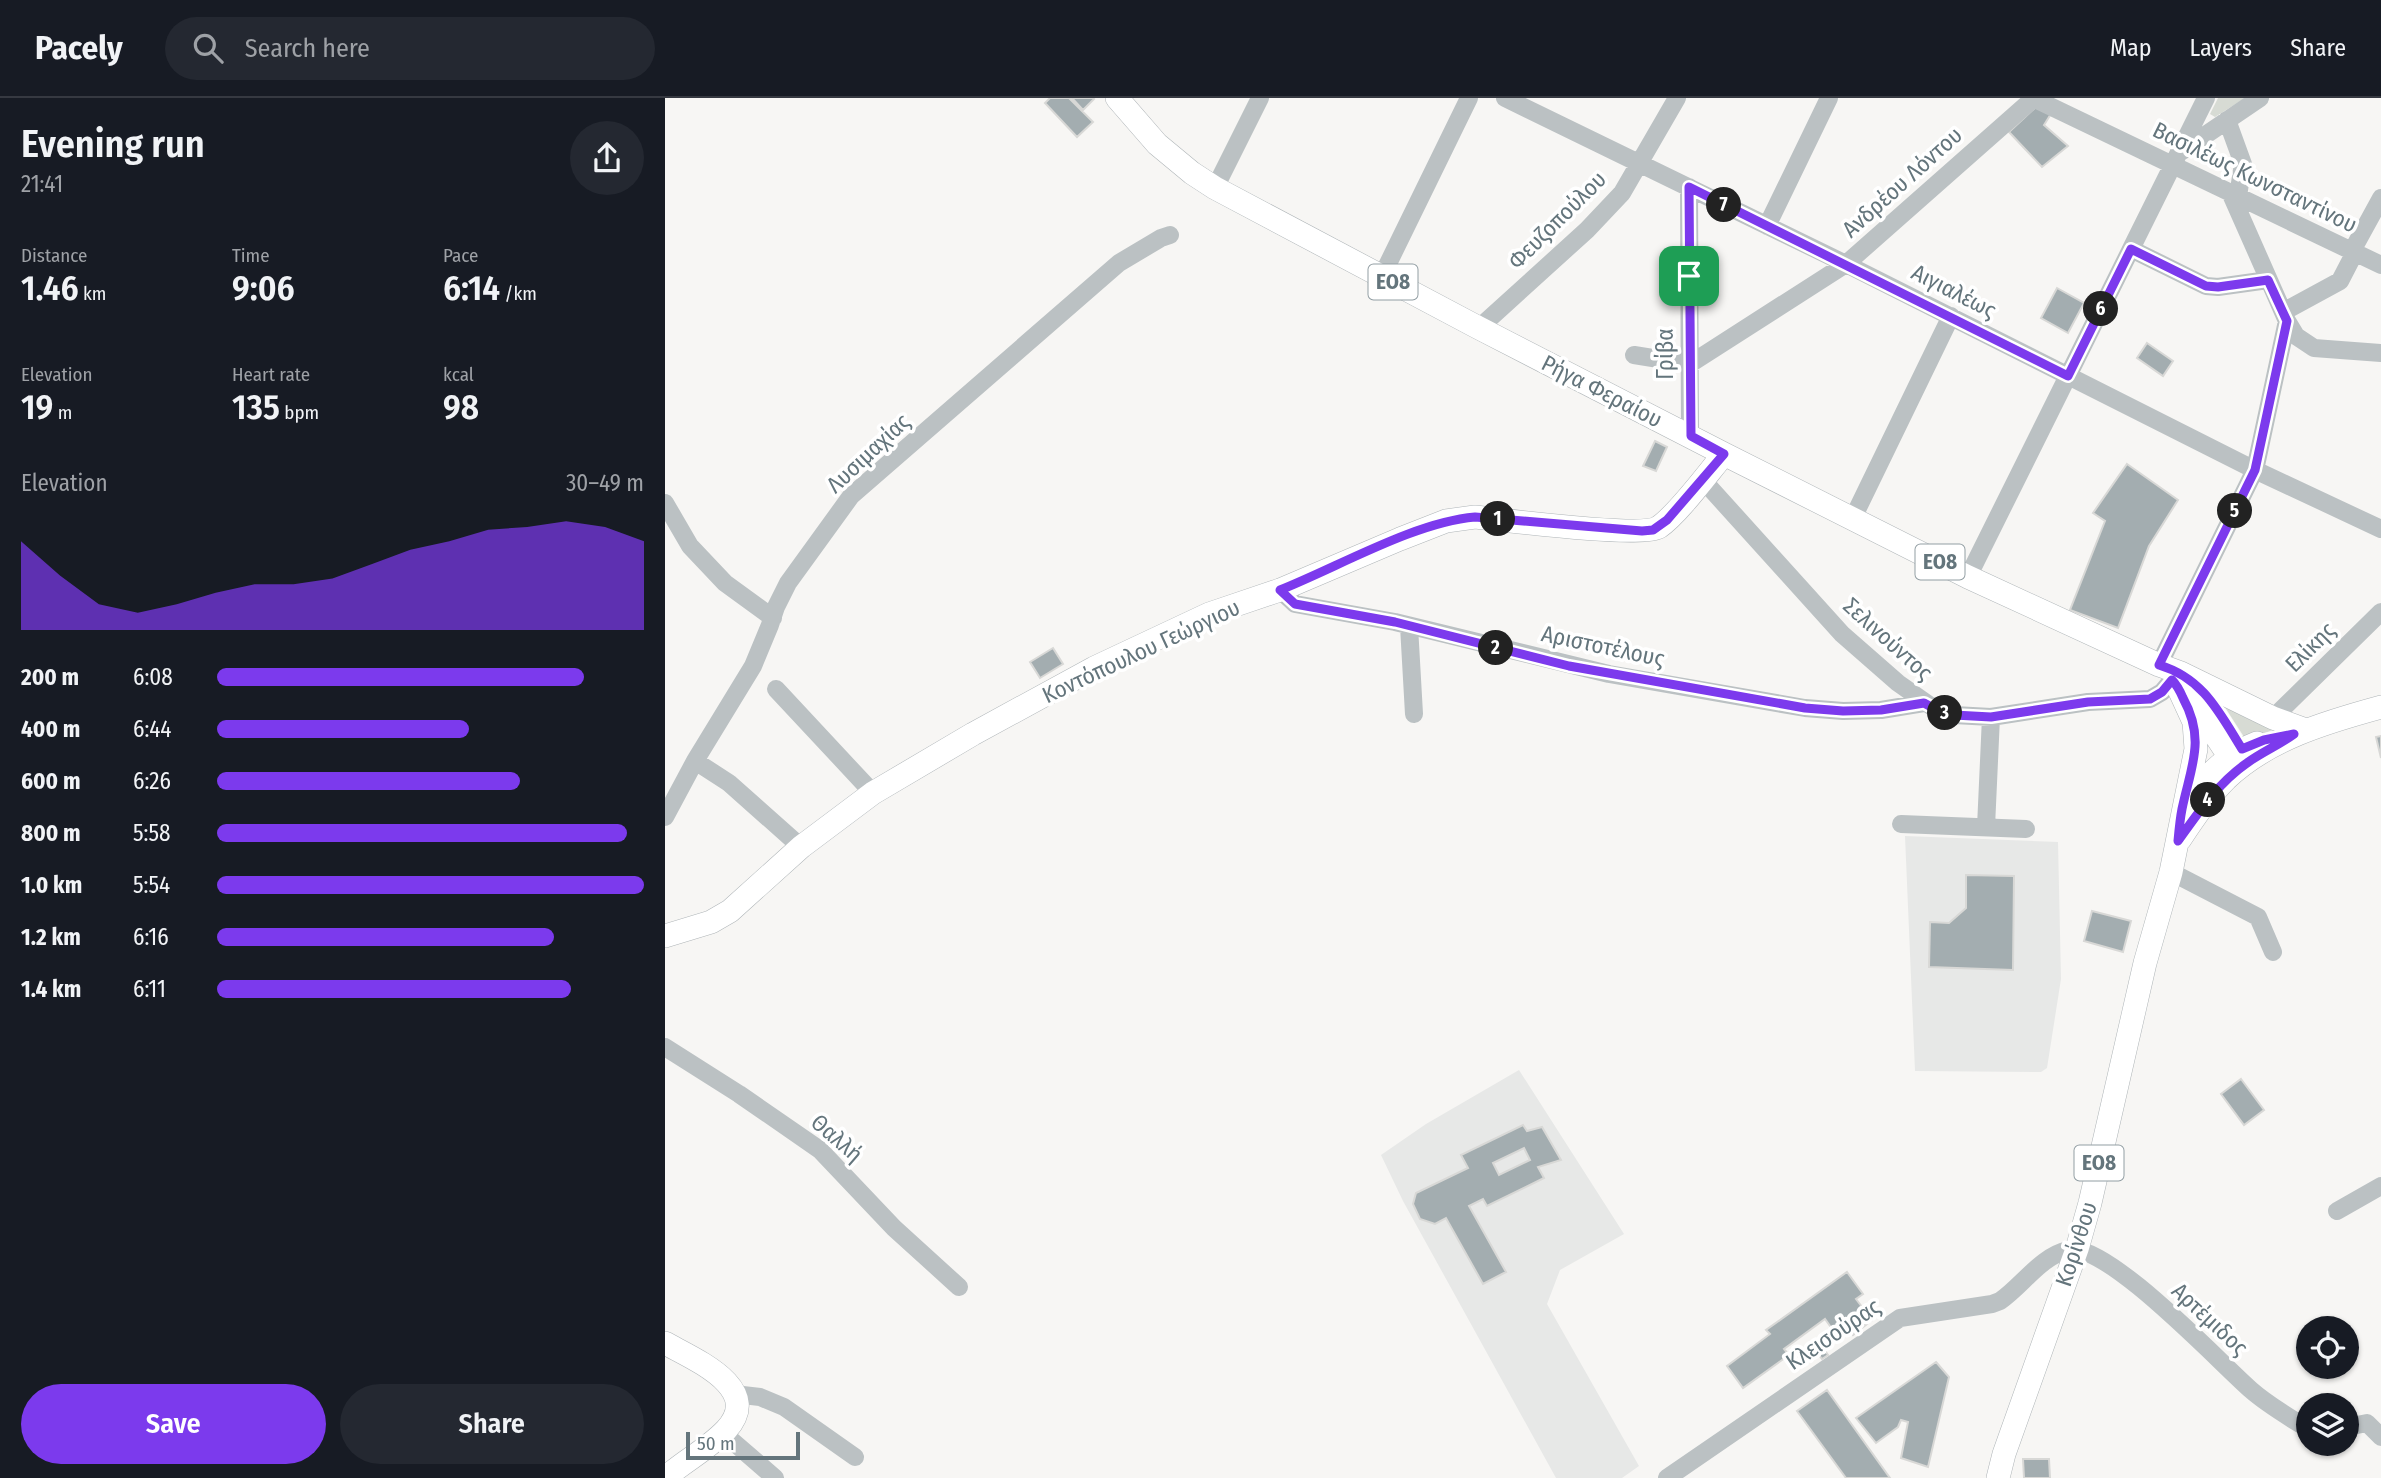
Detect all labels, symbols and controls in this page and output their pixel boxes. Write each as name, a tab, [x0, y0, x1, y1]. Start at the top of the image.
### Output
search box	[165, 17, 655, 80]
text: Pacely	[35, 28, 123, 68]
icon: search	[189, 29, 227, 67]
text: Search here	[245, 33, 370, 64]
text: Map	[2110, 34, 2152, 62]
text: Layers	[2190, 34, 2252, 62]
text: Share	[2290, 34, 2346, 62]
street label: Βασιλέως Κωνσταντίνου	[2148, 115, 2362, 239]
text: Evening run	[21, 121, 205, 167]
button: share	[570, 121, 644, 195]
street label: Ανδρέου Λόντου	[1836, 121, 1968, 243]
street label: Φευζοπούλου	[1502, 165, 1612, 275]
text: 21:41	[21, 170, 63, 198]
pin: 7	[1707, 188, 1741, 222]
text: 7	[1719, 193, 1728, 216]
text: Distance	[21, 244, 88, 267]
text: Time	[232, 244, 270, 267]
text: Pace	[443, 244, 478, 267]
pin	[1659, 246, 1719, 306]
icon: arrive	[1670, 257, 1708, 295]
street label: Αιγιαλέως	[1907, 258, 2001, 324]
road number: ΕΟ8	[1369, 264, 1417, 300]
text: 1.46	[21, 267, 78, 309]
text: 9:06	[232, 267, 295, 309]
text: 6:14	[443, 267, 500, 309]
text: km	[78, 282, 106, 305]
text: /km	[500, 282, 537, 305]
pin: 6	[2083, 292, 2119, 326]
text: 6	[2096, 297, 2105, 320]
street label: Γρίβα	[1651, 328, 1679, 380]
street label: Ρήγα Φεραίου	[1537, 349, 1667, 433]
text: Elevation	[21, 363, 93, 386]
text: Heart rate	[232, 363, 310, 386]
text: kcal	[443, 363, 474, 386]
text: 19	[21, 386, 53, 428]
text: 135	[232, 386, 280, 428]
text: 98	[443, 386, 479, 428]
text: m	[53, 401, 72, 424]
text: bpm	[280, 401, 319, 424]
street label: Λυσιμαχίας	[821, 407, 916, 499]
text: Elevation	[21, 469, 108, 497]
text: 30–49 m	[566, 469, 644, 497]
pin: 5	[2217, 494, 2253, 528]
text: 5	[2230, 499, 2239, 522]
pin: 1	[1481, 502, 1515, 536]
text: 1	[1493, 507, 1502, 530]
road number: ΕΟ8	[1915, 545, 1965, 580]
street label: Σελινούντος	[1838, 592, 1939, 686]
street label: Κοντόπουλου Γεώργιου	[1038, 593, 1244, 709]
street label: Ελίκης	[2279, 616, 2341, 678]
street label: Αριστοτέλους	[1539, 619, 1667, 673]
pin: 2	[1479, 630, 1513, 666]
text: 2	[1491, 636, 1500, 659]
text: 200 m	[21, 663, 79, 691]
text: 6:08	[133, 663, 173, 691]
pin: 3	[1927, 696, 1963, 730]
text: 3	[1940, 701, 1949, 724]
text: 400 m	[21, 715, 80, 743]
text: 6:44	[133, 715, 171, 743]
text: 600 m	[21, 767, 80, 795]
text: 6:26	[133, 767, 171, 795]
pin: 4	[2191, 782, 2225, 818]
text: 4	[2203, 788, 2212, 811]
text: 800 m	[21, 819, 81, 847]
text: 5:58	[133, 819, 171, 847]
text: 1.0 km	[21, 871, 82, 899]
text: 5:54	[133, 871, 170, 899]
text: 1.2 km	[21, 923, 81, 951]
text: 6:16	[133, 923, 169, 951]
text: 1.4 km	[21, 975, 81, 1003]
text: 6:11	[133, 975, 166, 1003]
street label: Θαλλή	[805, 1108, 869, 1168]
road number: ΕΟ8	[2075, 1146, 2123, 1180]
street label: Κορίνθου	[2049, 1198, 2103, 1290]
street label: Αρτέμιδος	[2166, 1277, 2254, 1361]
street label: Κλεισούρας	[1781, 1292, 1886, 1376]
map controls	[2296, 1316, 2359, 1456]
button: locate	[2296, 1316, 2359, 1379]
button: Save	[21, 1384, 326, 1464]
button: Share	[340, 1384, 644, 1464]
button: layers	[2296, 1393, 2359, 1456]
scale bar	[686, 1429, 800, 1461]
text: 50 m	[697, 1432, 735, 1455]

